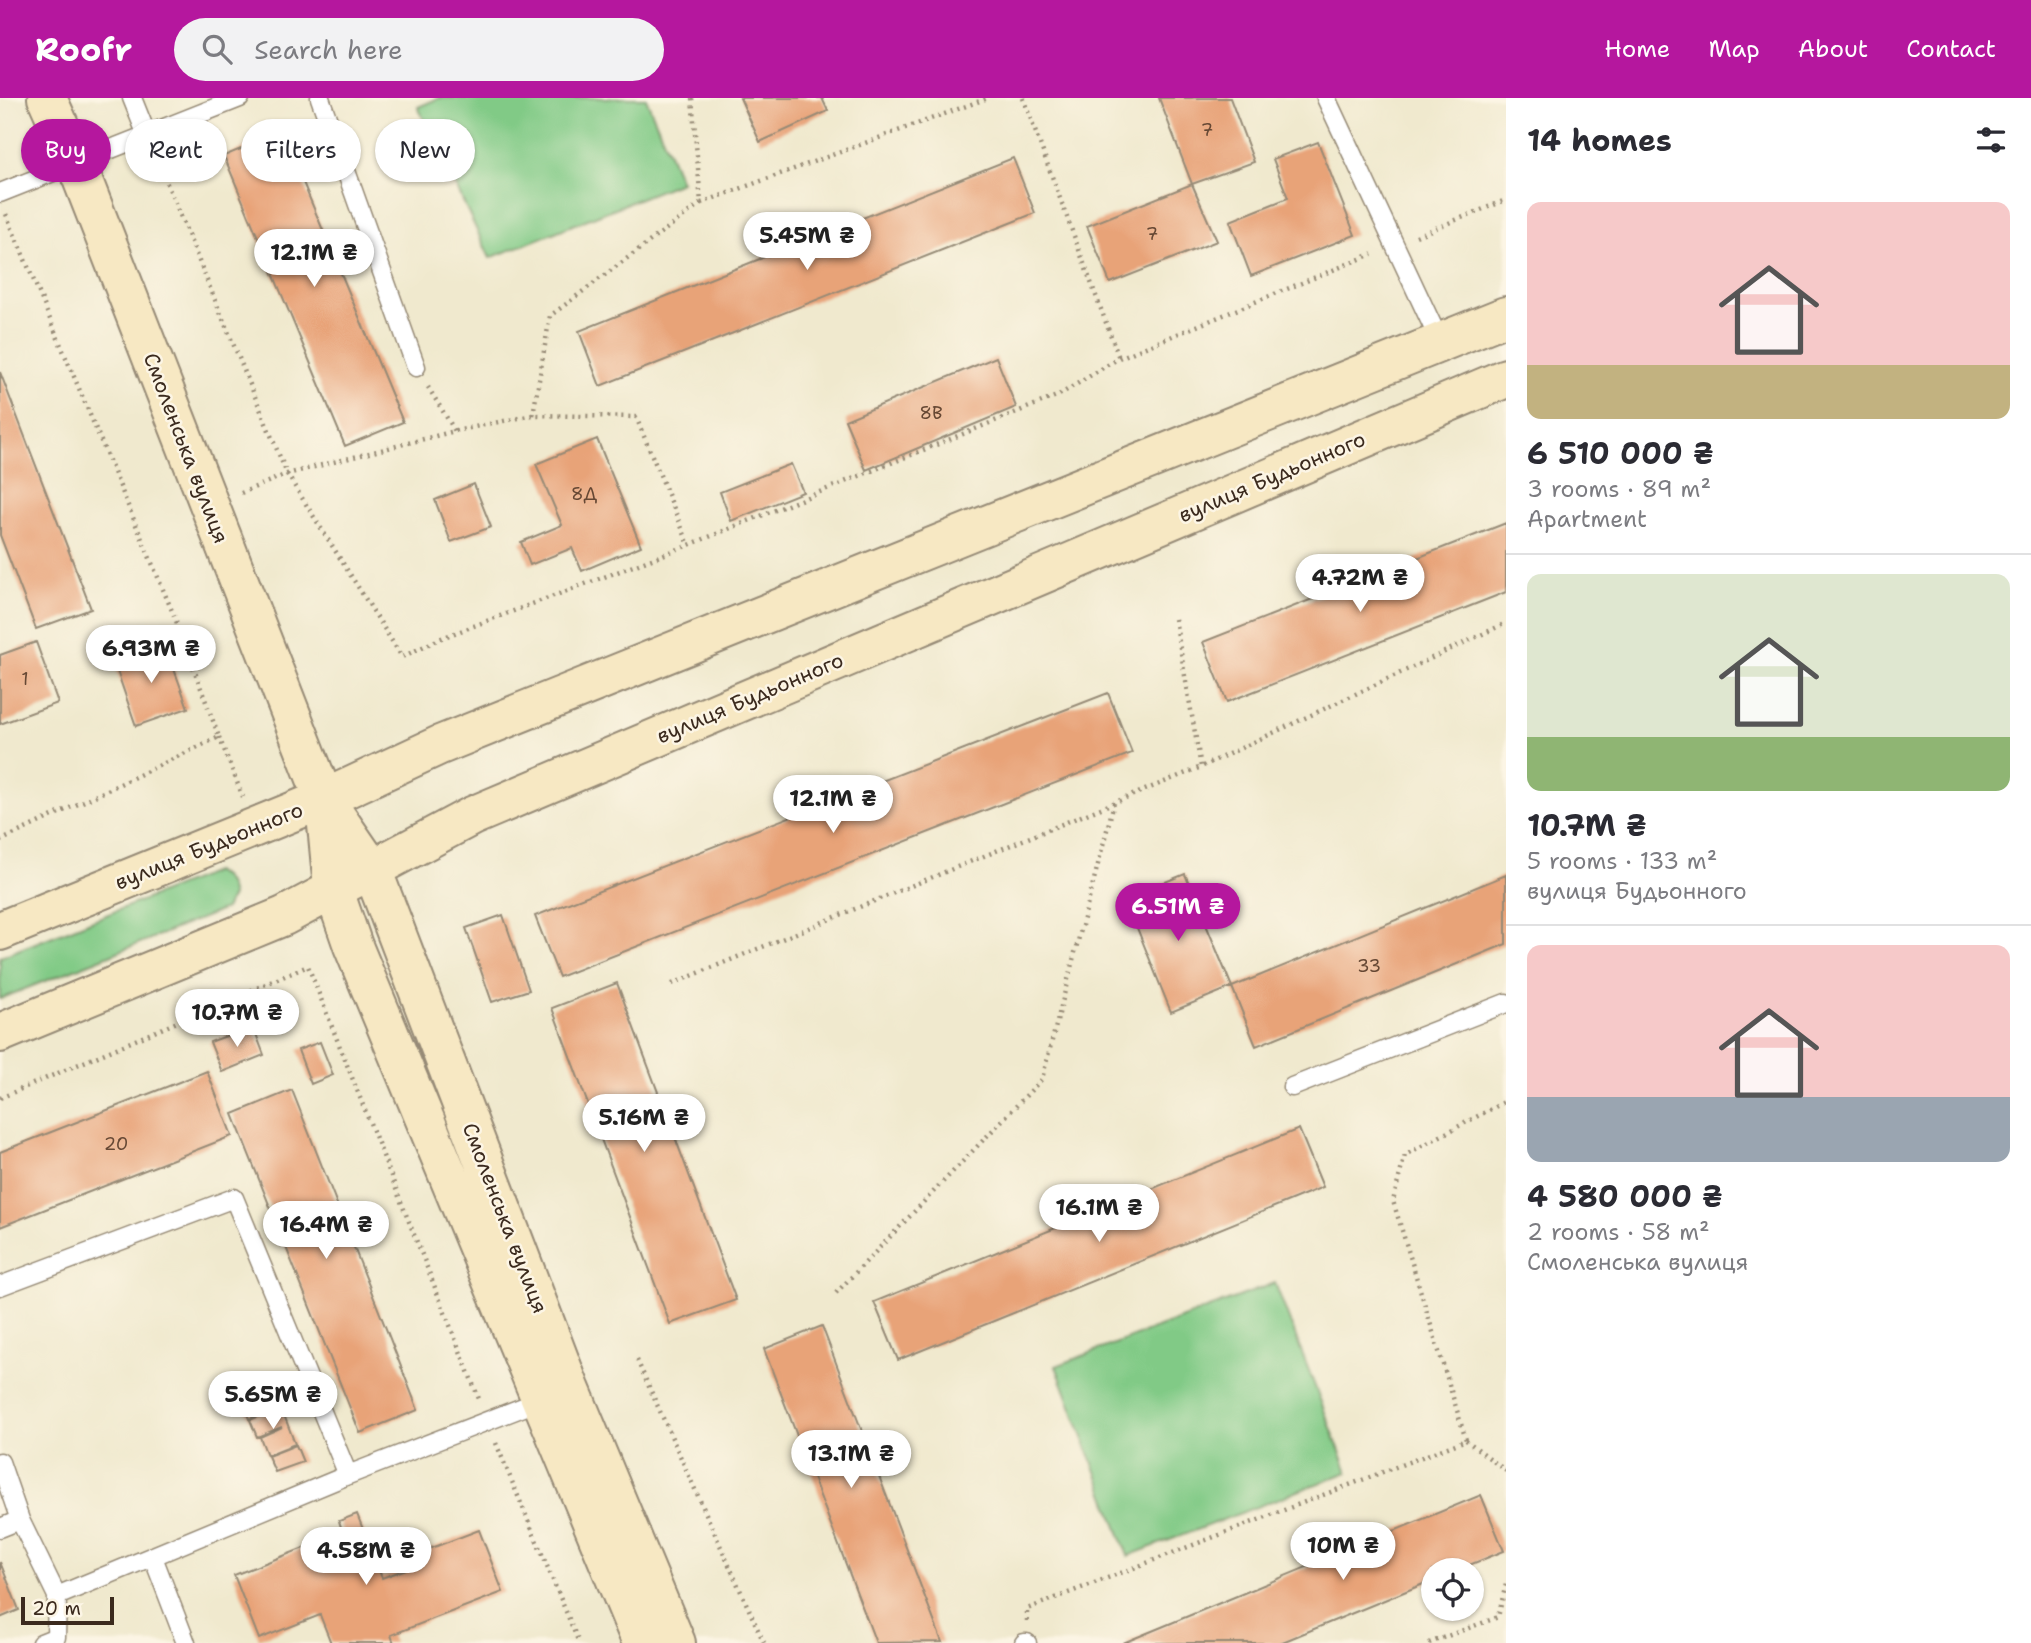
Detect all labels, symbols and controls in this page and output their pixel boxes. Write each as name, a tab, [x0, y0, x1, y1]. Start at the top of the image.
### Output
search box	[174, 18, 664, 81]
text: Roofr	[35, 27, 132, 72]
icon: search	[198, 30, 236, 68]
text: Search here	[254, 32, 403, 67]
text: Home	[1604, 33, 1670, 65]
text: Map	[1708, 33, 1760, 65]
text: About	[1798, 33, 1868, 65]
text: Contact	[1906, 33, 1996, 65]
house number: 7	[1201, 118, 1213, 142]
chip: Buy	[21, 119, 111, 182]
chip: Rent	[125, 119, 227, 182]
chip: Filters	[241, 119, 361, 182]
chip: New	[375, 119, 475, 182]
text: 14 homes	[1527, 120, 1672, 161]
icon: filters	[1972, 121, 2010, 159]
pin: 5.45M ₴	[742, 212, 872, 272]
text: 5.45M ₴	[759, 220, 855, 250]
house number: 7	[1146, 222, 1158, 246]
pin: 12.1M ₴	[249, 230, 379, 289]
text: 12.1M ₴	[270, 237, 358, 267]
icon: home	[1706, 247, 1832, 373]
street label: Смоленська вулиця	[137, 349, 235, 547]
house number: 8В	[919, 401, 943, 425]
street label: вулиця Будьонного	[1174, 425, 1370, 529]
text: 6 510 000 ₴	[1527, 433, 1714, 474]
text: 3 rooms · 89 m²	[1527, 474, 1711, 504]
house number: 8Д	[571, 482, 598, 506]
text: Apartment	[1527, 504, 1647, 534]
pin: 4.72M ₴	[1295, 554, 1425, 614]
text: 4.72M ₴	[1311, 562, 1409, 592]
icon: home	[1706, 619, 1832, 745]
pin: 6.93M ₴	[86, 626, 216, 685]
text: 6.93M ₴	[102, 633, 200, 663]
street label: вулиця Будьонного	[652, 646, 848, 750]
house number: 1	[21, 667, 29, 691]
pin: 12.1M ₴	[768, 776, 898, 835]
text: 12.1M ₴	[789, 783, 877, 813]
street label: вулиця Будьонного	[111, 795, 307, 897]
text: 10.7M ₴	[1527, 805, 1647, 846]
text: 5 rooms · 133 m²	[1527, 846, 1717, 876]
text: вулиця Будьонного	[1527, 876, 1747, 906]
pin: 6.51M ₴	[1113, 884, 1243, 943]
text: 6.51M ₴	[1131, 891, 1225, 921]
house number: 33	[1357, 954, 1381, 978]
pin: 10.7M ₴	[172, 990, 302, 1049]
icon: home	[1706, 990, 1832, 1116]
text: 10.7M ₴	[191, 997, 283, 1027]
pin: 5.16M ₴	[579, 1094, 709, 1154]
text: 5.16M ₴	[598, 1102, 690, 1132]
street label: Смоленська вулиця	[456, 1119, 554, 1317]
house number: 20	[104, 1132, 128, 1156]
text: 4 580 000 ₴	[1527, 1176, 1723, 1217]
pin: 16.1M ₴	[1034, 1184, 1164, 1244]
text: 16.1M ₴	[1055, 1192, 1143, 1222]
pin: 16.4M ₴	[261, 1202, 391, 1261]
text: 16.4M ₴	[279, 1209, 373, 1239]
text: 2 rooms · 58 m²	[1527, 1217, 1710, 1247]
text: Смоленська вулиця	[1527, 1247, 1748, 1277]
pin: 5.65M ₴	[208, 1372, 338, 1431]
text: 5.65M ₴	[224, 1379, 322, 1409]
pin: 13.1M ₴	[786, 1430, 916, 1490]
text: 13.1M ₴	[807, 1438, 895, 1468]
pin: 10M ₴	[1294, 1522, 1392, 1582]
pin: 4.58M ₴	[301, 1528, 431, 1587]
text: 10M ₴	[1306, 1530, 1380, 1560]
text: 4.58M ₴	[316, 1535, 416, 1565]
map controls	[1421, 1558, 1484, 1621]
button: locate	[1421, 1558, 1484, 1621]
scale bar	[21, 1594, 114, 1626]
text: 20 m	[32, 1596, 81, 1621]

